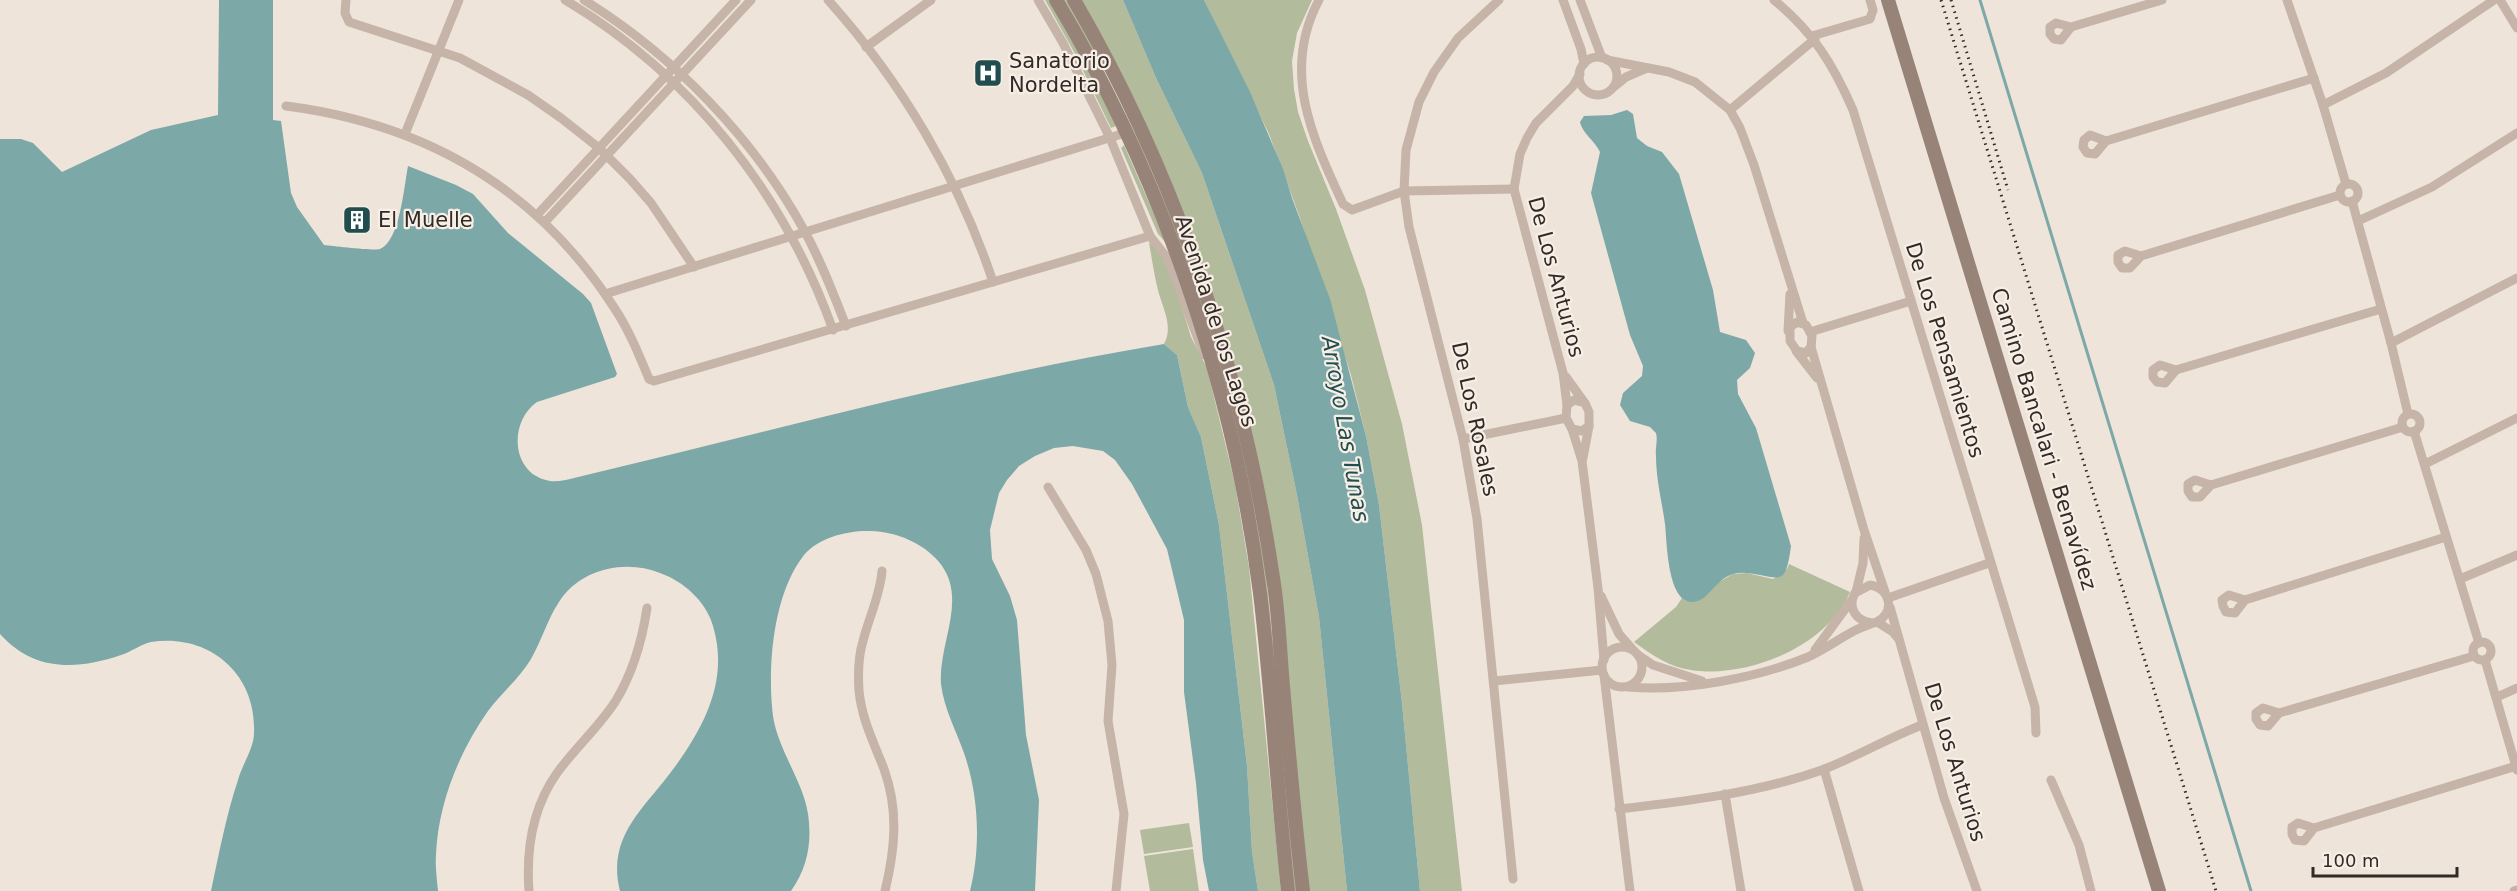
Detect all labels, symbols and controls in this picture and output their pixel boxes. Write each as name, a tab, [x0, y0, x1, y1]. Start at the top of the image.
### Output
place label: Sanatorio Nordelta	[1009, 49, 1110, 97]
hospital icon: Sanatorio Nordelta	[972, 57, 1004, 89]
street label: De Los Anturios	[1523, 194, 1589, 360]
building icon: El Muelle	[341, 204, 373, 236]
place label: El Muelle	[378, 208, 473, 232]
street label: Avenida de los Lagos	[1170, 212, 1262, 430]
street label: De Los Pensamientos	[1901, 239, 1989, 461]
street label: Camino Bancalari - Benavídez	[1987, 285, 2101, 593]
water label: Arroyo Las Tunas	[1316, 332, 1374, 524]
street label: De Los Rosales	[1447, 339, 1503, 499]
street label: De Los Anturios	[1919, 680, 1991, 844]
scale bar	[2313, 840, 2457, 878]
text: 100 m	[2322, 850, 2380, 871]

